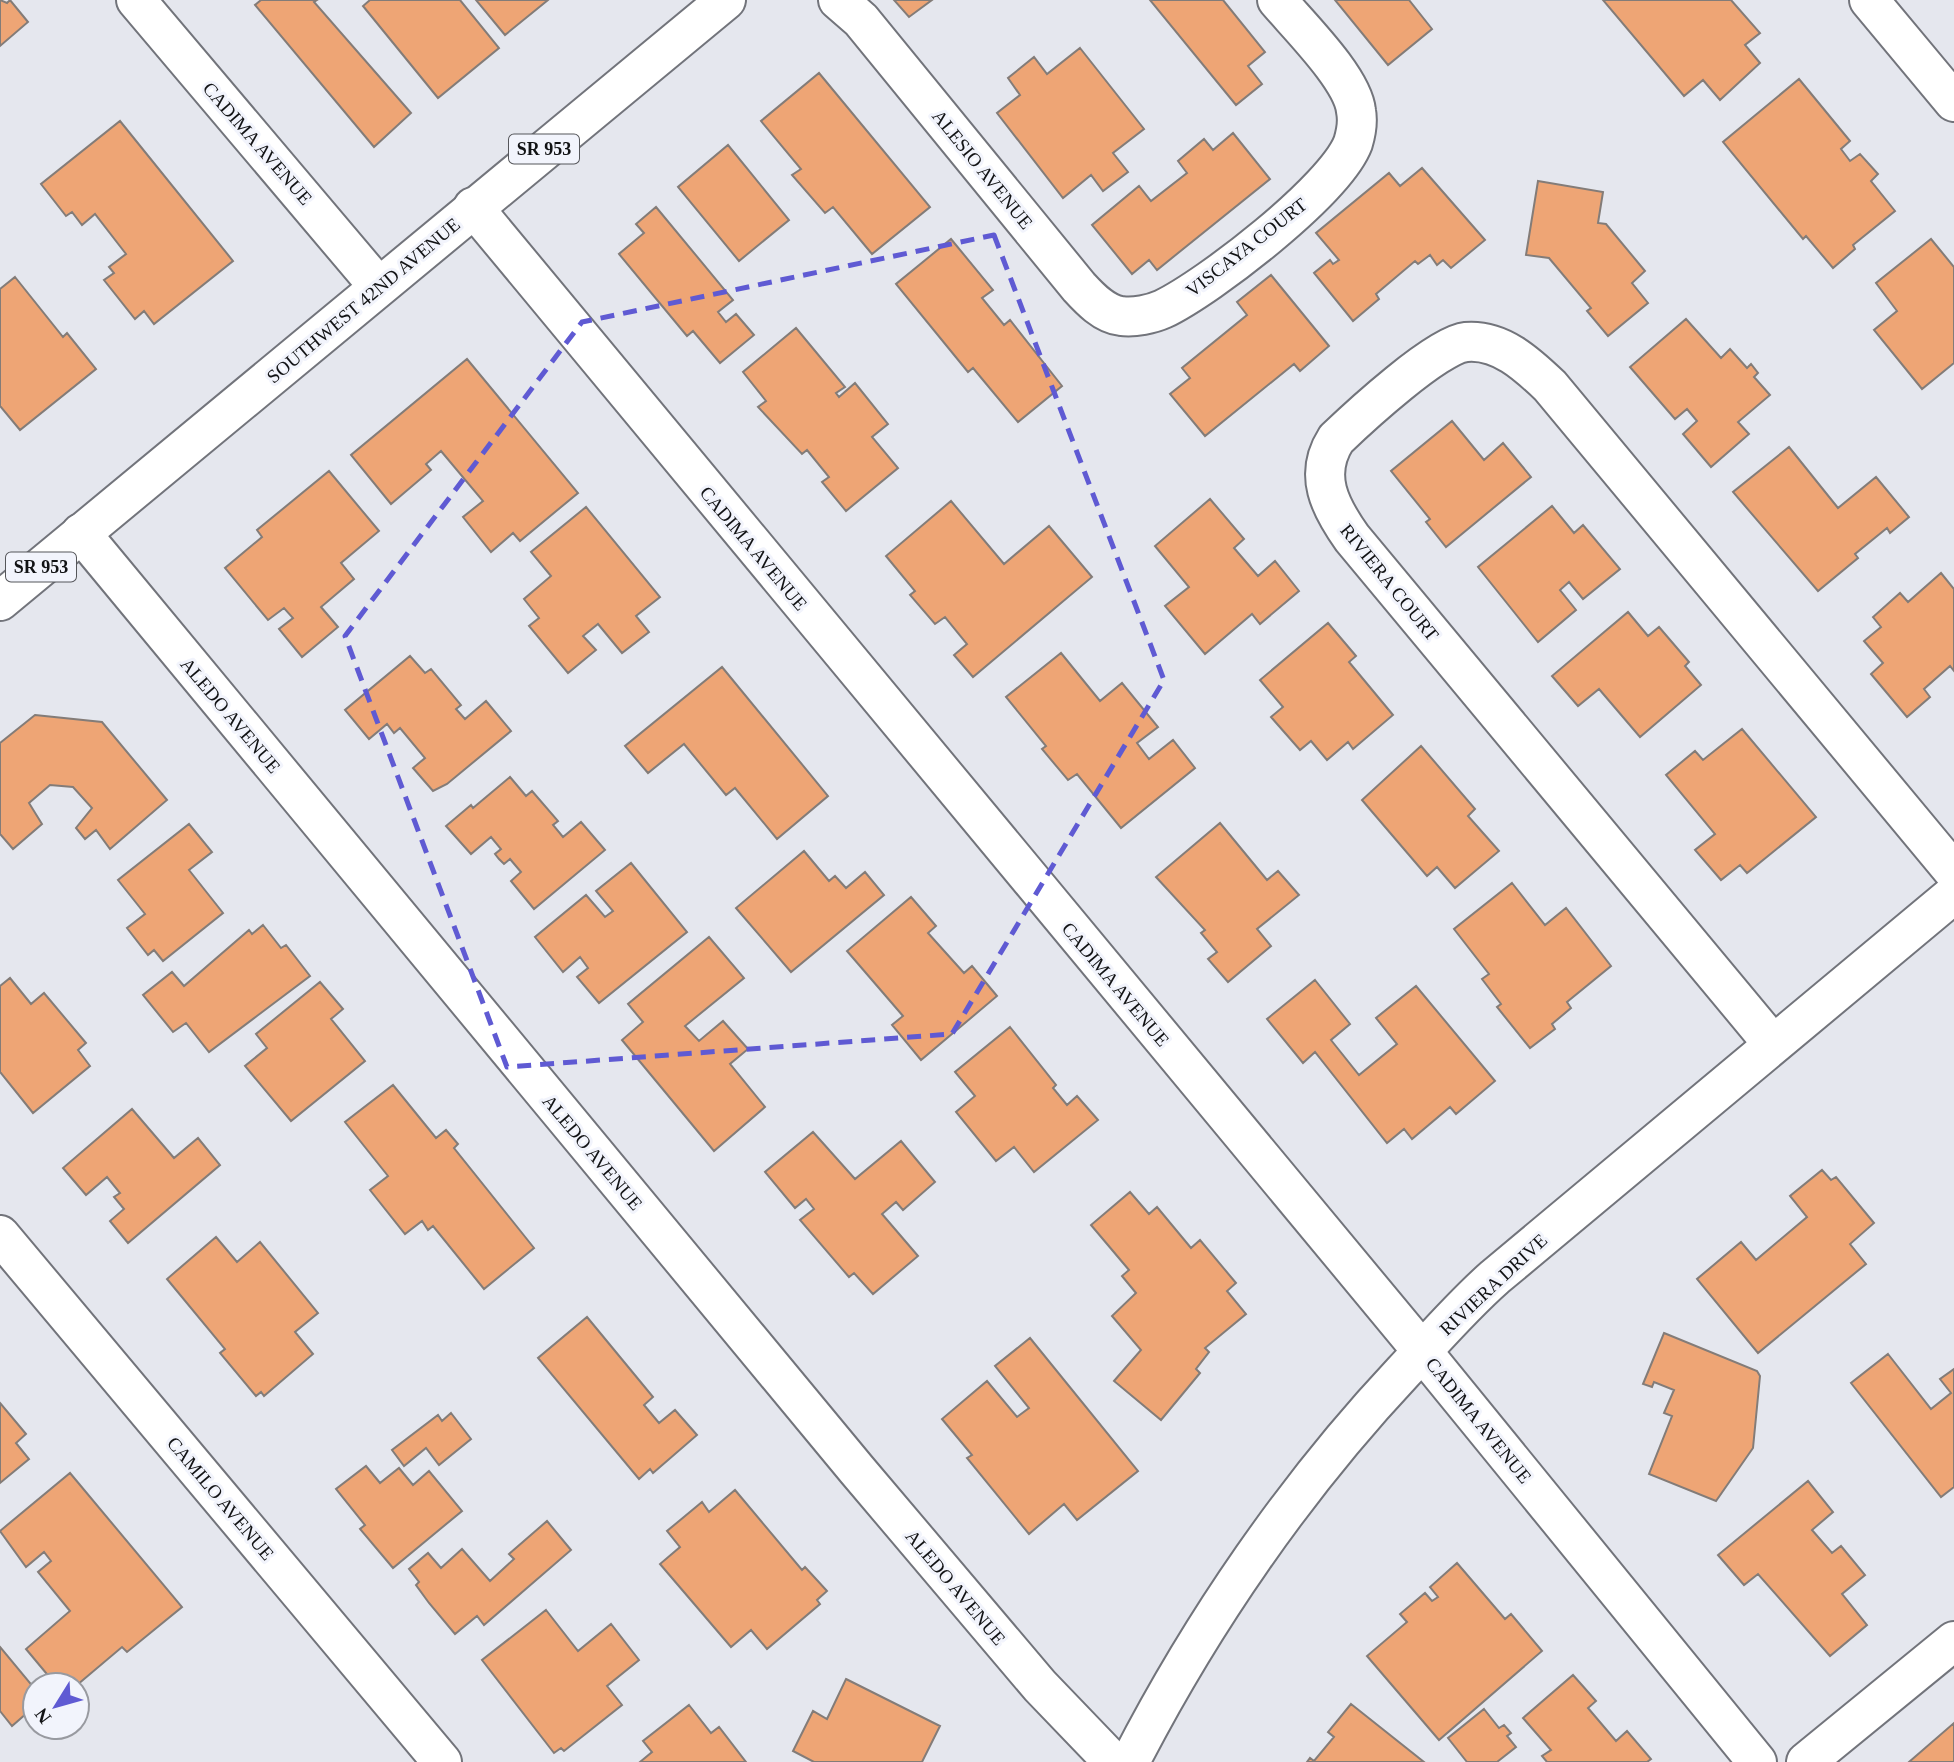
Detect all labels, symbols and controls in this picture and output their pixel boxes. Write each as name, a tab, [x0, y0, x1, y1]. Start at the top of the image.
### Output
street label: CADIMA AVENUE	[199, 78, 317, 209]
street label: ALESIO AVENUE	[928, 106, 1037, 233]
road number: SR 953	[509, 134, 579, 164]
street label: VISCAYA COURT	[1182, 193, 1311, 301]
street label: SOUTHWEST 42ND AVENUE	[263, 214, 464, 387]
street label: CADIMA AVENUE	[696, 482, 812, 615]
street label: RIVIERA COURT	[1336, 520, 1443, 645]
road number: SR 953	[6, 552, 76, 582]
street label: ALEDO AVENUE	[176, 654, 285, 777]
street label: CADIMA AVENUE	[1058, 918, 1174, 1051]
street label: ALEDO AVENUE	[538, 1091, 647, 1214]
street label: RIVIERA DRIVE	[1435, 1229, 1551, 1339]
street label: CADIMA AVENUE	[1422, 1353, 1536, 1487]
street label: CAMILO AVENUE	[163, 1432, 278, 1564]
street label: ALEDO AVENUE	[901, 1526, 1010, 1649]
north arrow	[21, 1671, 91, 1741]
text: N	[30, 1704, 55, 1728]

